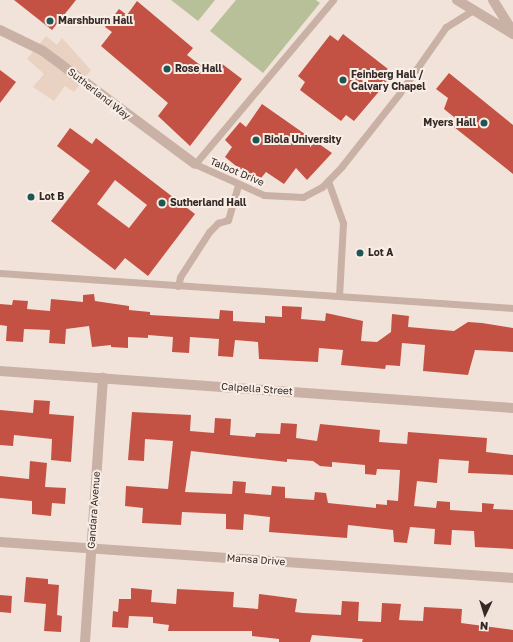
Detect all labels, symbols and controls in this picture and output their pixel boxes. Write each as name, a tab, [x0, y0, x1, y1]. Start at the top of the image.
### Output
place label: Marshburn Hall	[58, 15, 133, 27]
marker: Marshburn Hall	[45, 16, 55, 26]
place label: Rose Hall	[175, 63, 222, 75]
marker: Rose Hall	[162, 64, 172, 74]
street label: Sutherland Way	[65, 66, 133, 122]
place label: Feinberg Hall / Calvary Chapel	[351, 68, 426, 92]
marker: Feinberg Hall / Calvary Chapel	[338, 75, 348, 85]
place label: Myers Hall	[423, 117, 476, 129]
marker: Myers Hall	[479, 118, 489, 128]
place label: Biola University	[264, 134, 342, 146]
marker: Biola University	[251, 135, 261, 145]
street label: Talbot Drive	[208, 155, 266, 189]
place label: Lot B	[39, 191, 64, 203]
marker: Lot B	[26, 192, 36, 202]
place label: Sutherland Hall	[170, 197, 246, 209]
marker: Sutherland Hall	[157, 198, 167, 208]
place label: Lot A	[368, 247, 393, 259]
marker: Lot A	[355, 248, 365, 258]
street label: Calpella Street	[221, 381, 293, 397]
street label: Gandara Avenue	[85, 471, 103, 549]
street label: Mansa Drive	[226, 552, 286, 568]
north arrow	[465, 594, 505, 634]
text: N	[479, 620, 489, 633]

